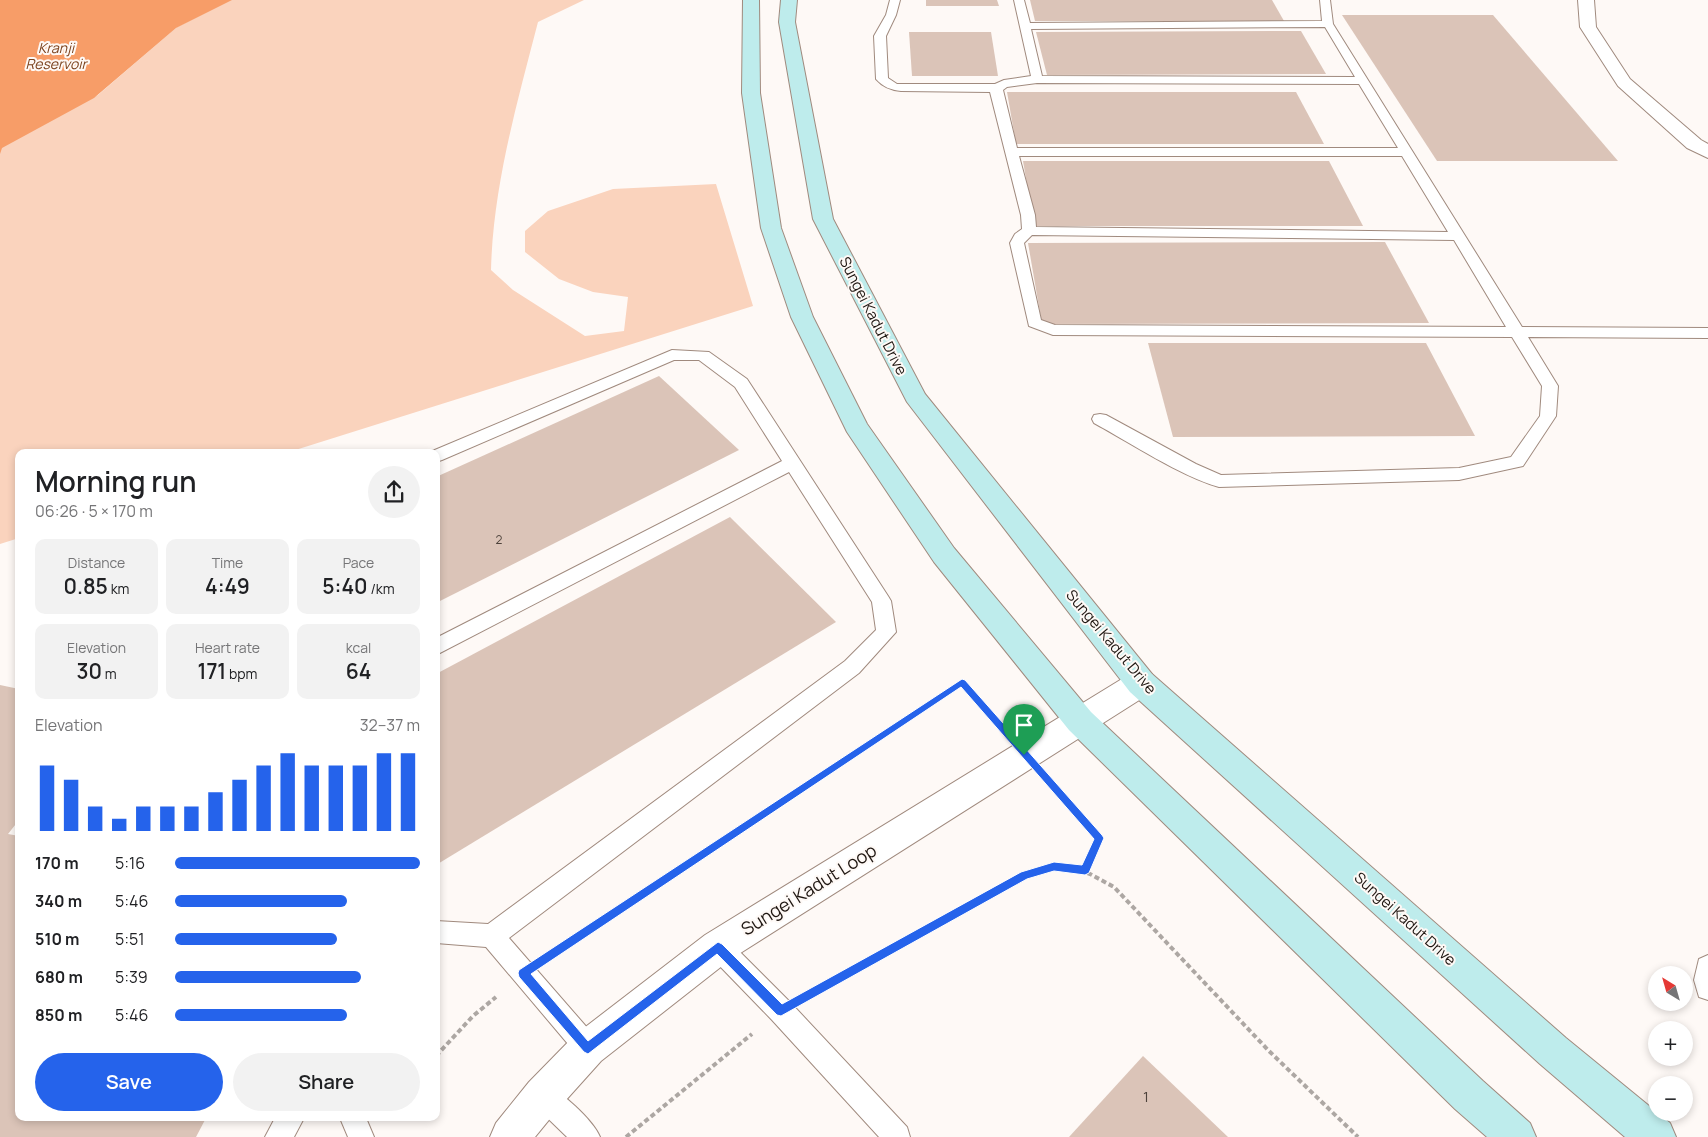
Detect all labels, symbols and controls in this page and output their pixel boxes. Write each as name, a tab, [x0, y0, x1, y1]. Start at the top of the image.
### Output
water label: Kranji Reservoir	[25, 38, 88, 73]
street label: Sungei Kadut Drive	[835, 253, 912, 379]
text: Morning run	[35, 462, 196, 500]
button: share	[368, 466, 420, 518]
text: 06:26 · 5 × 170 m	[35, 500, 153, 522]
house number: 2	[496, 531, 503, 548]
text: Distance	[68, 553, 125, 572]
text: Time	[212, 553, 243, 572]
text: Pace	[343, 553, 374, 572]
text: 0.85	[63, 572, 108, 600]
text: 4:49	[205, 572, 250, 600]
text: 5:40	[322, 572, 368, 600]
text: km	[108, 579, 130, 598]
text: /km	[368, 579, 395, 598]
street label: Sungei Kadut Drive	[1061, 585, 1161, 699]
text: Elevation	[67, 638, 126, 657]
text: Heart rate	[195, 638, 260, 657]
text: kcal	[346, 638, 371, 657]
text: 30	[76, 657, 102, 685]
text: 171	[198, 657, 226, 685]
text: 64	[346, 657, 371, 685]
text: m	[102, 664, 117, 683]
text: bpm	[226, 664, 257, 683]
pin	[1003, 704, 1045, 755]
icon: arrive	[1010, 711, 1038, 739]
text: Elevation	[35, 714, 103, 736]
text: 32–37 m	[360, 714, 420, 736]
street label: Sungei Kadut Loop	[736, 838, 881, 941]
text: 170 m	[35, 852, 79, 874]
text: 5:16	[115, 852, 145, 874]
street label: Sungei Kadut Drive	[1350, 867, 1461, 970]
text: 340 m	[35, 890, 82, 912]
text: 5:46	[115, 890, 148, 912]
text: 510 m	[35, 928, 80, 950]
text: 5:51	[115, 928, 145, 950]
text: 680 m	[35, 966, 83, 988]
text: 5:39	[115, 966, 148, 988]
north arrow	[1648, 966, 1692, 1011]
map controls	[1648, 966, 1693, 1121]
text: 850 m	[35, 1004, 82, 1026]
text: 5:46	[115, 1004, 148, 1026]
button: +	[1648, 1021, 1693, 1066]
button: Save	[35, 1053, 223, 1111]
button: Share	[233, 1053, 420, 1111]
button: −	[1648, 1076, 1693, 1121]
house number: 1	[1143, 1086, 1149, 1107]

